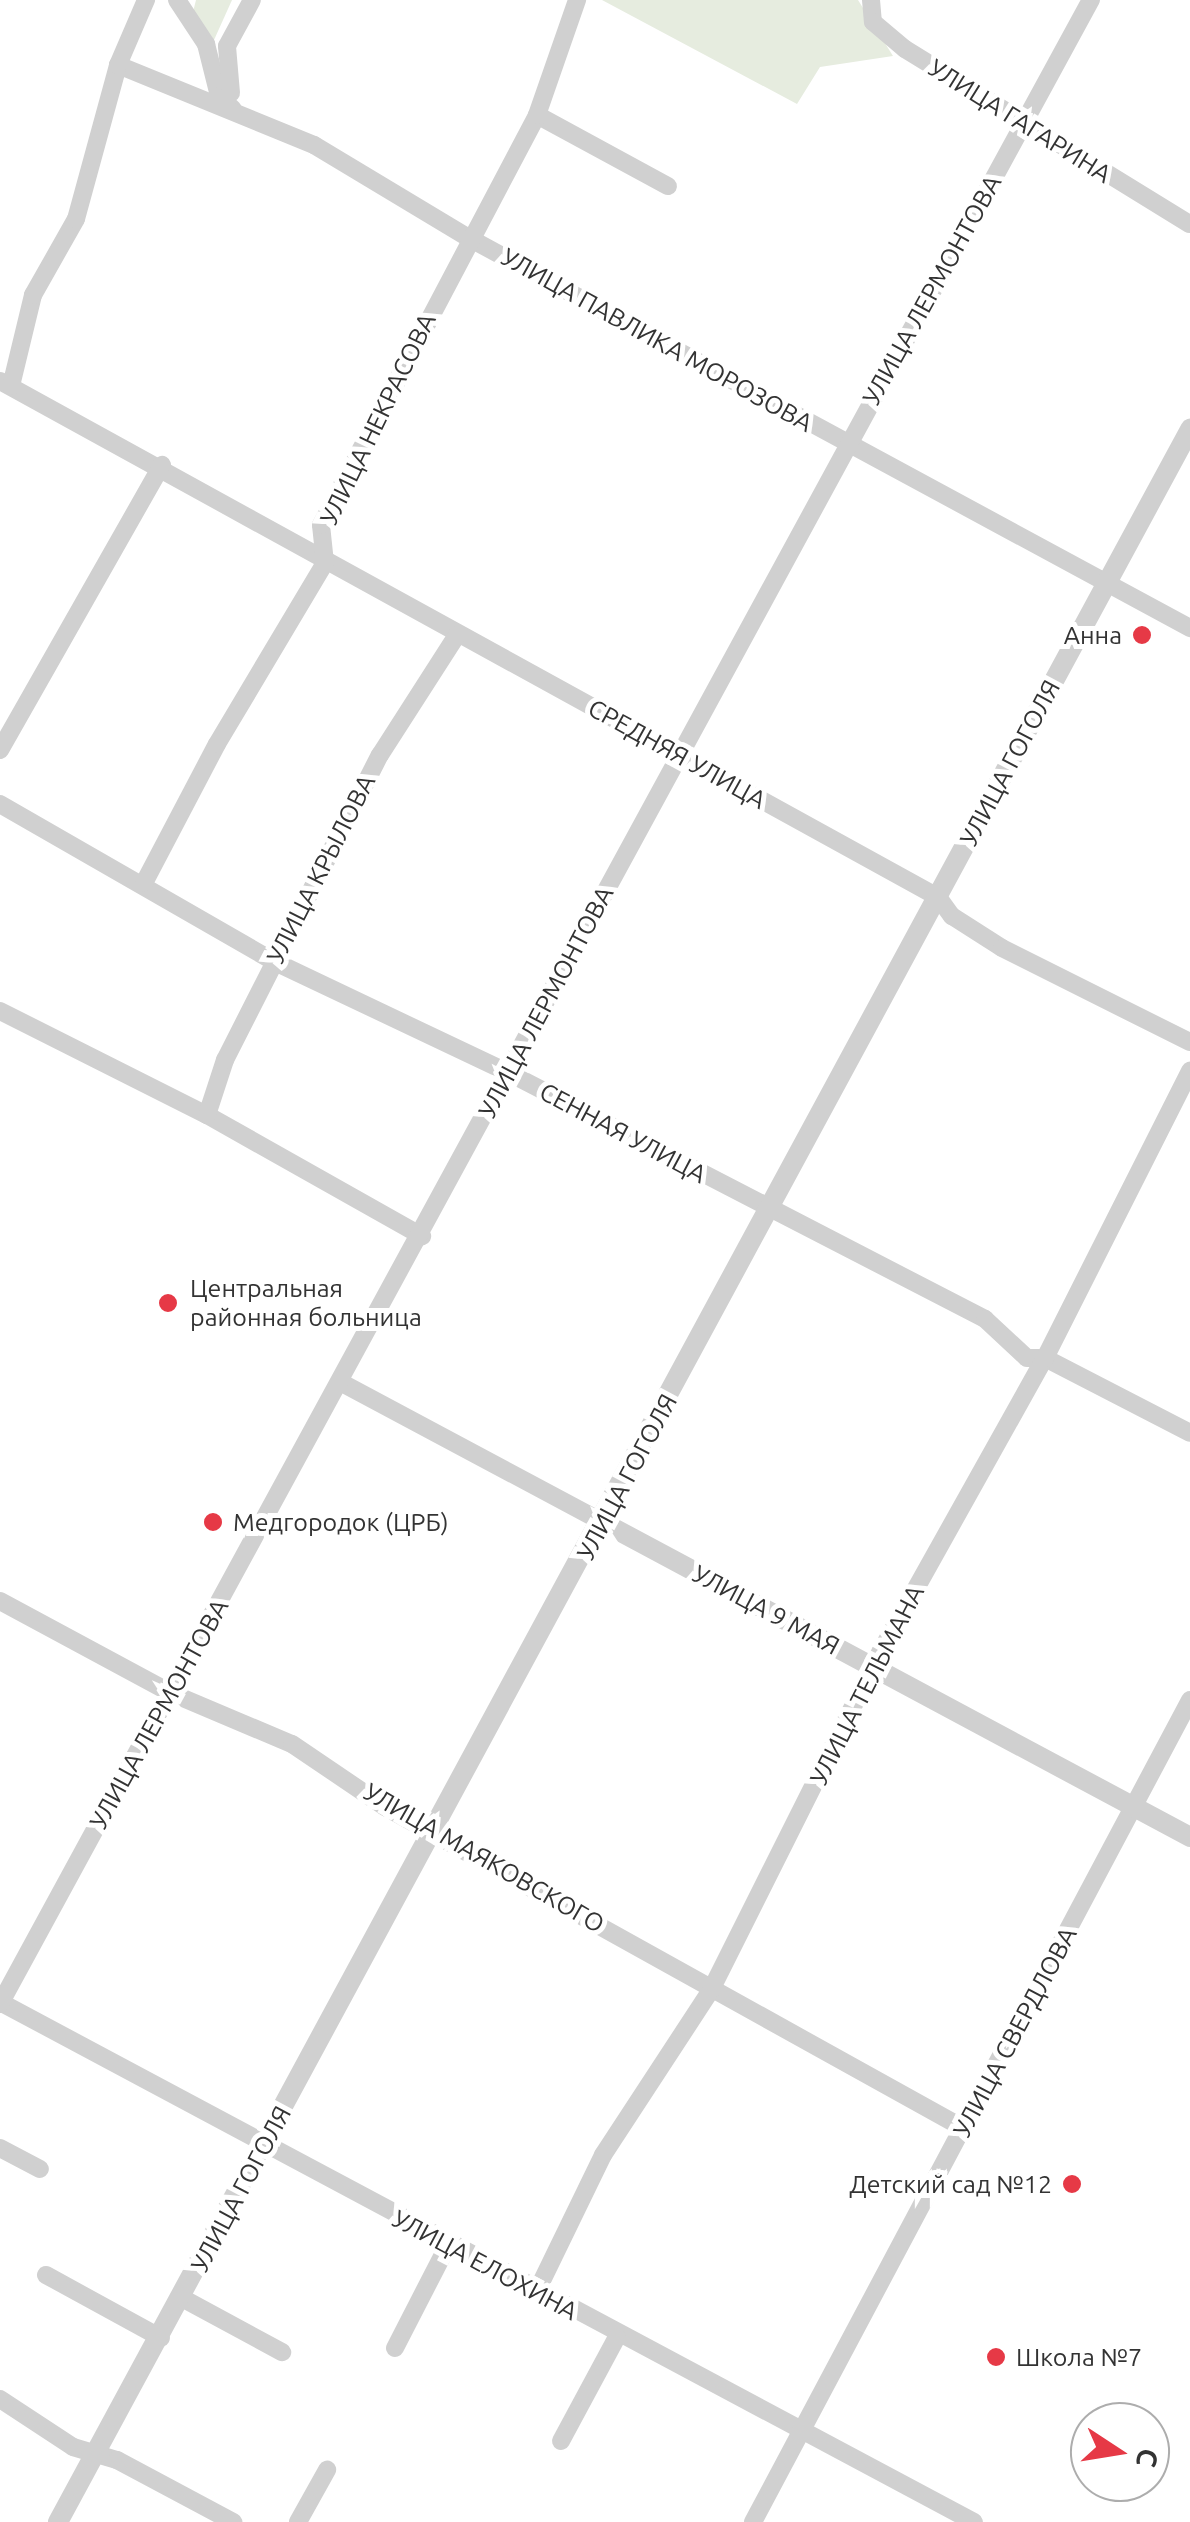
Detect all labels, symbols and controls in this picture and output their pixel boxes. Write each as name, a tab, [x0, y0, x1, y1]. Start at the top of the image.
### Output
street label: УЛИЦА ГАГАРИНА	[923, 53, 1117, 189]
street label: УЛИЦА ЛЕРМОНТОВА	[856, 170, 1008, 410]
street label: УЛИЦА ПАВЛИКА МОРОЗОВА	[496, 242, 818, 438]
street label: УЛИЦА НЕКРАСОВА	[314, 308, 442, 530]
place label: Анна	[1064, 620, 1122, 650]
marker: Анна	[1131, 624, 1153, 646]
street label: УЛИЦА ГОГОЛЯ	[954, 675, 1066, 851]
street label: СРЕДНЯЯ УЛИЦА	[583, 693, 771, 815]
street label: УЛИЦА КРЫЛОВА	[260, 770, 382, 968]
street label: УЛИЦА ЛЕРМОНТОВА	[472, 881, 620, 1123]
street label: СЕННАЯ УЛИЦА	[535, 1076, 711, 1190]
place label: Центральная районная больница	[190, 1274, 422, 1333]
marker: Центральная районная больница	[155, 1290, 181, 1316]
street label: УЛИЦА ГОГОЛЯ	[571, 1389, 683, 1565]
place label: Медгородок (ЦРБ)	[233, 1507, 449, 1537]
marker: Медгородок (ЦРБ)	[202, 1511, 224, 1533]
street label: УЛИЦА 9 МАЯ	[688, 1559, 844, 1661]
street label: УЛИЦА ТЕЛЬМАНА	[804, 1580, 930, 1790]
street label: УЛИЦА ЛЕРМОНТОВА	[83, 1594, 235, 1834]
street label: УЛИЦА МАЯКОВСКОГО	[358, 1777, 610, 1939]
street label: УЛИЦА СВЕРДЛОВА	[947, 1922, 1083, 2142]
street label: УЛИЦА ГОГОЛЯ	[185, 2101, 297, 2277]
place label: Детский сад №12	[849, 2169, 1052, 2199]
marker: Детский сад №12	[1061, 2173, 1083, 2195]
street label: УЛИЦА ЕЛОХИНА	[387, 2204, 583, 2326]
place label: Школа №7	[1016, 2342, 1142, 2372]
marker: Школа №7	[985, 2346, 1007, 2368]
north arrow	[1070, 2402, 1170, 2502]
text: С	[1131, 2446, 1165, 2470]

